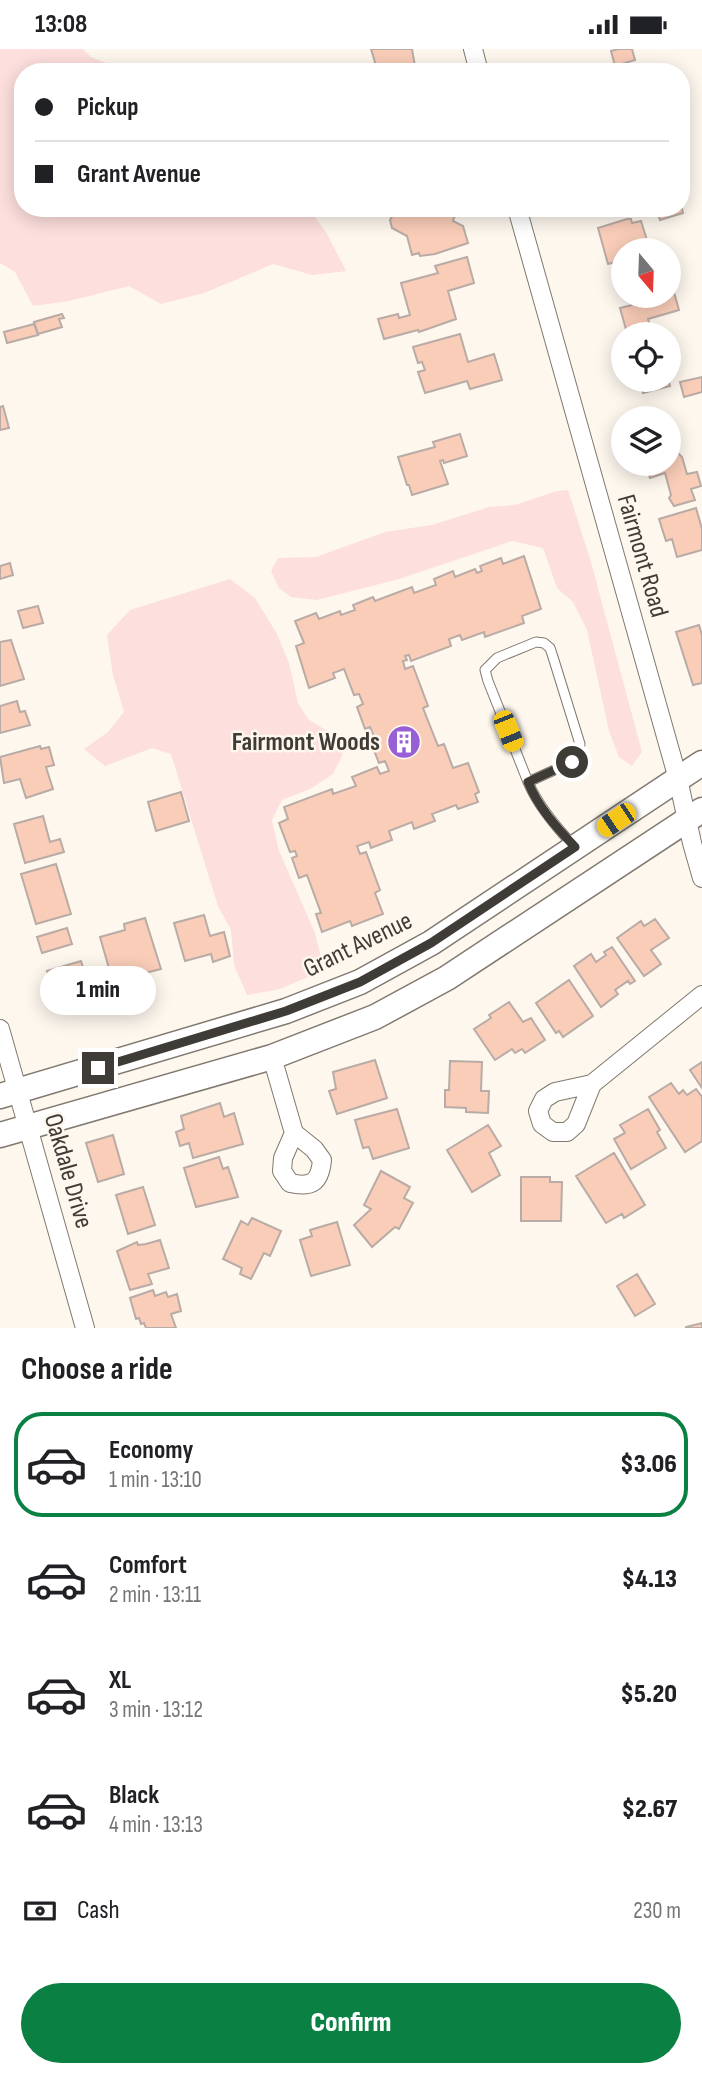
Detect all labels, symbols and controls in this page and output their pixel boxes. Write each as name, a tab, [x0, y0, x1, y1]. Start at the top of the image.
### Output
text: 13:08	[35, 9, 87, 40]
text: Pickup	[77, 92, 139, 123]
text: Grant Avenue	[77, 159, 201, 190]
north arrow	[611, 238, 681, 308]
map controls	[611, 238, 681, 476]
button: locate	[611, 322, 681, 392]
button: layers	[611, 406, 681, 476]
street label: Fairmont Road	[610, 491, 674, 621]
car	[491, 708, 526, 754]
building icon: Fairmont Woods	[385, 723, 423, 761]
place label: Fairmont Woods	[232, 727, 380, 758]
route start	[556, 746, 588, 778]
car	[593, 800, 640, 840]
street label: Grant Avenue	[299, 905, 417, 985]
callout: 1 min	[40, 967, 156, 1016]
text: 1 min	[76, 976, 120, 1004]
route end	[82, 1052, 114, 1084]
street label: Oakdale Drive	[37, 1110, 99, 1232]
text: Choose a ride	[21, 1350, 173, 1389]
icon: car	[25, 1433, 88, 1496]
text: Economy	[109, 1435, 193, 1466]
text: $3.06	[620, 1449, 677, 1480]
text: 1 min · 13:10	[109, 1466, 202, 1494]
icon: car	[25, 1548, 88, 1611]
text: Comfort	[109, 1550, 187, 1581]
text: $4.13	[622, 1564, 677, 1595]
text: 2 min · 13:11	[109, 1581, 201, 1609]
icon: car	[25, 1663, 88, 1726]
text: XL	[109, 1665, 131, 1696]
text: $5.20	[621, 1679, 677, 1710]
text: 3 min · 13:12	[109, 1696, 203, 1724]
icon: car	[25, 1778, 88, 1841]
text: Black	[109, 1780, 159, 1811]
text: $2.67	[622, 1794, 677, 1825]
text: 4 min · 13:13	[109, 1811, 203, 1839]
icon: cash	[21, 1892, 59, 1930]
text: Cash	[77, 1895, 120, 1926]
text: 230 m	[633, 1897, 681, 1925]
button: Confirm	[21, 1983, 681, 2063]

